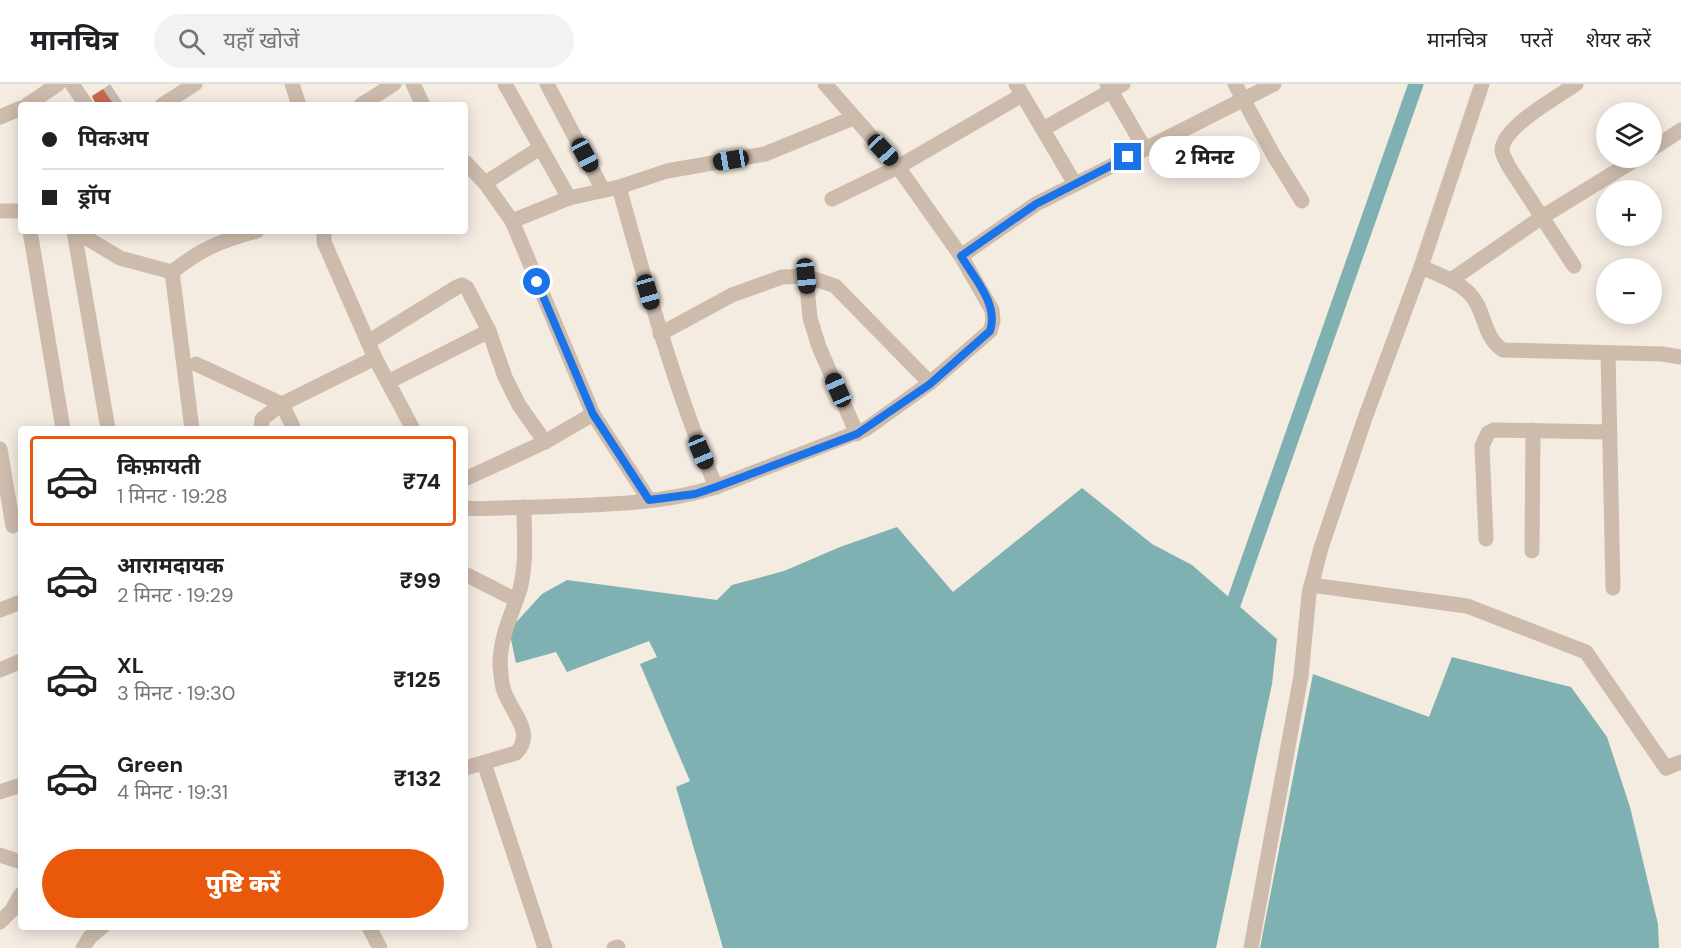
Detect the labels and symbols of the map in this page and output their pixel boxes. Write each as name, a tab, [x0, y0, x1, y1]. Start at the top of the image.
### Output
car	[864, 131, 902, 169]
car	[569, 135, 601, 175]
callout: 2 मिनट	[1149, 136, 1260, 178]
route end	[1114, 143, 1141, 170]
car	[712, 148, 750, 172]
car	[795, 257, 817, 295]
route start	[523, 268, 550, 295]
car	[634, 272, 662, 312]
car	[822, 370, 854, 410]
car	[686, 432, 716, 472]

